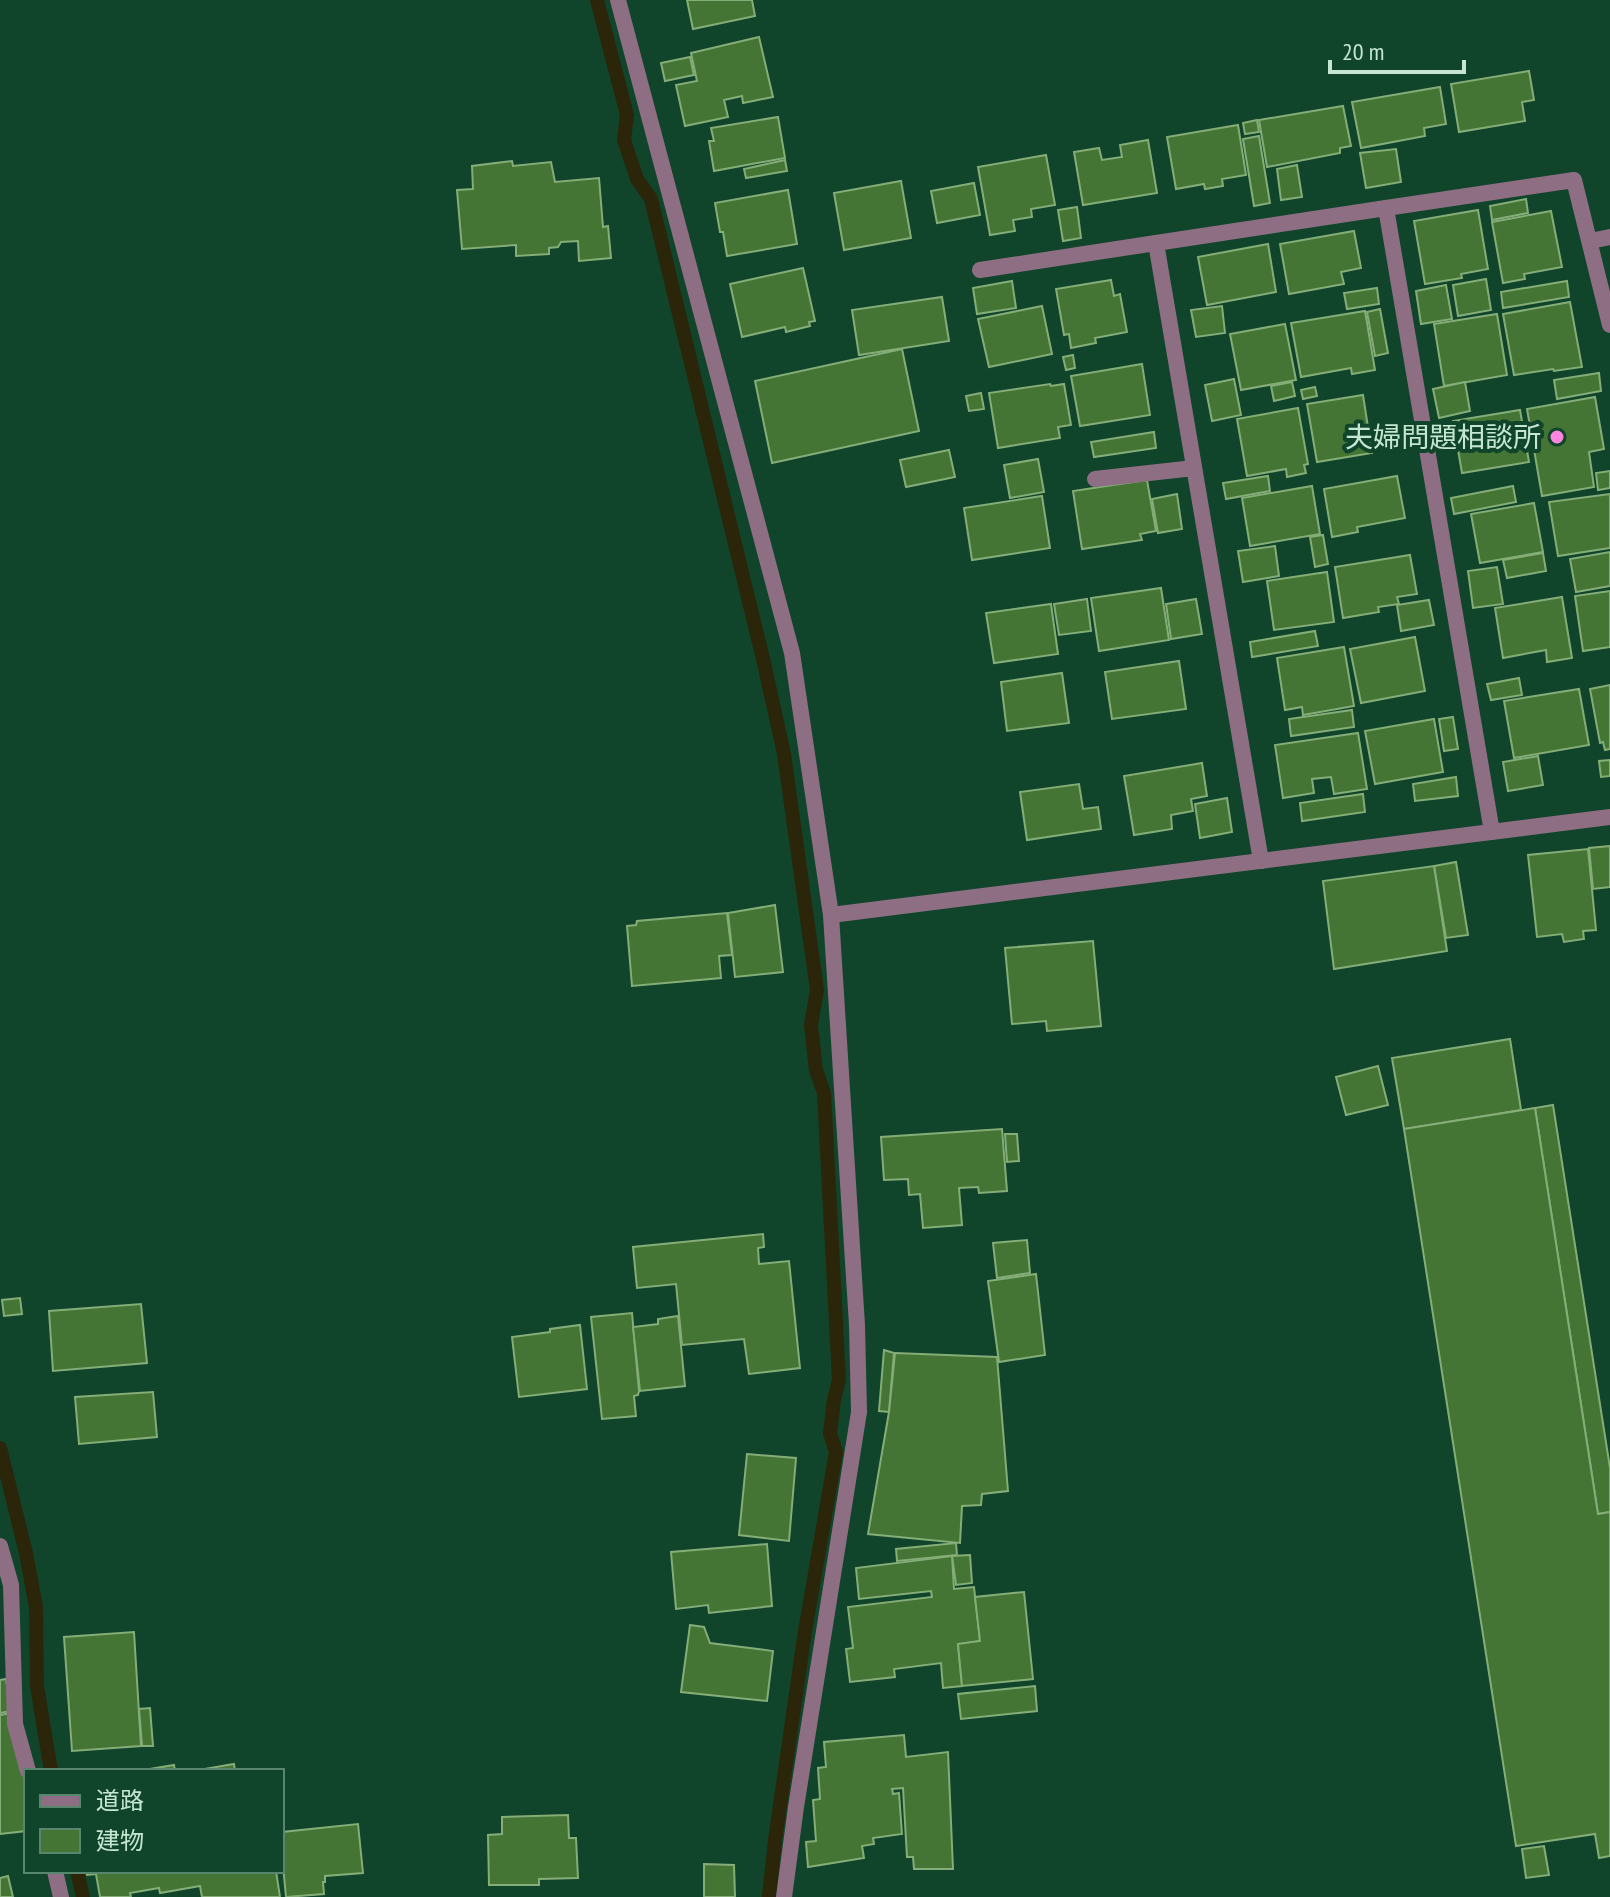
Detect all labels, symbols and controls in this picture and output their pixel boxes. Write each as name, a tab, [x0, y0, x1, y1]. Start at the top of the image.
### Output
scale bar	[1330, 24, 1464, 74]
text: 20 m	[1342, 36, 1384, 67]
place label: 夫婦問題相談所	[1345, 418, 1541, 455]
marker: 夫婦問題相談所	[1548, 428, 1566, 446]
legend	[24, 1769, 284, 1873]
text: 道路	[96, 1785, 144, 1816]
text: 建物	[96, 1825, 144, 1856]

